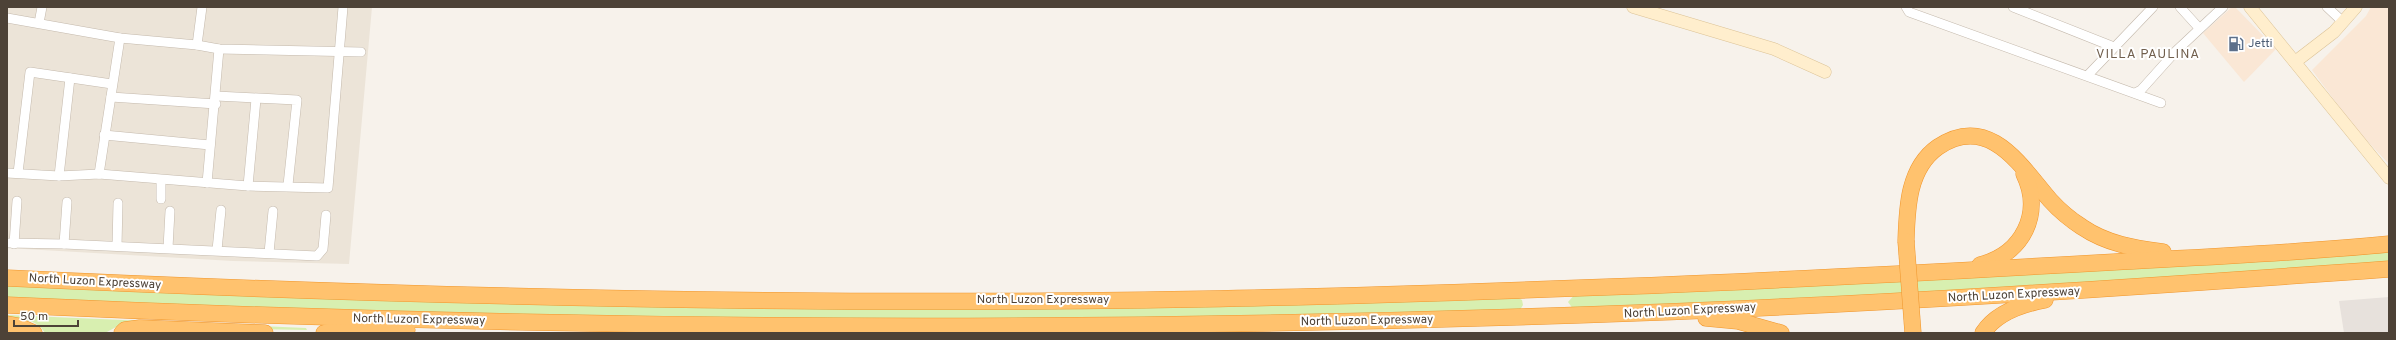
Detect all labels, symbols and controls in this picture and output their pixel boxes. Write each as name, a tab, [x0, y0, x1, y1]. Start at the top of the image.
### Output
fuel station icon: Jetti	[2227, 35, 2245, 53]
place label: Jetti	[2248, 36, 2273, 52]
district label: VILLA PAULINA	[2096, 47, 2200, 63]
street label: North Luzon Expressway	[28, 271, 162, 293]
street label: North Luzon Expressway	[1947, 284, 2081, 306]
street label: North Luzon Expressway	[977, 292, 1109, 308]
street label: North Luzon Expressway	[1623, 300, 1757, 322]
scale bar	[14, 302, 78, 328]
text: 50 m	[20, 309, 48, 325]
street label: North Luzon Expressway	[353, 311, 485, 329]
street label: North Luzon Expressway	[1301, 312, 1433, 330]

